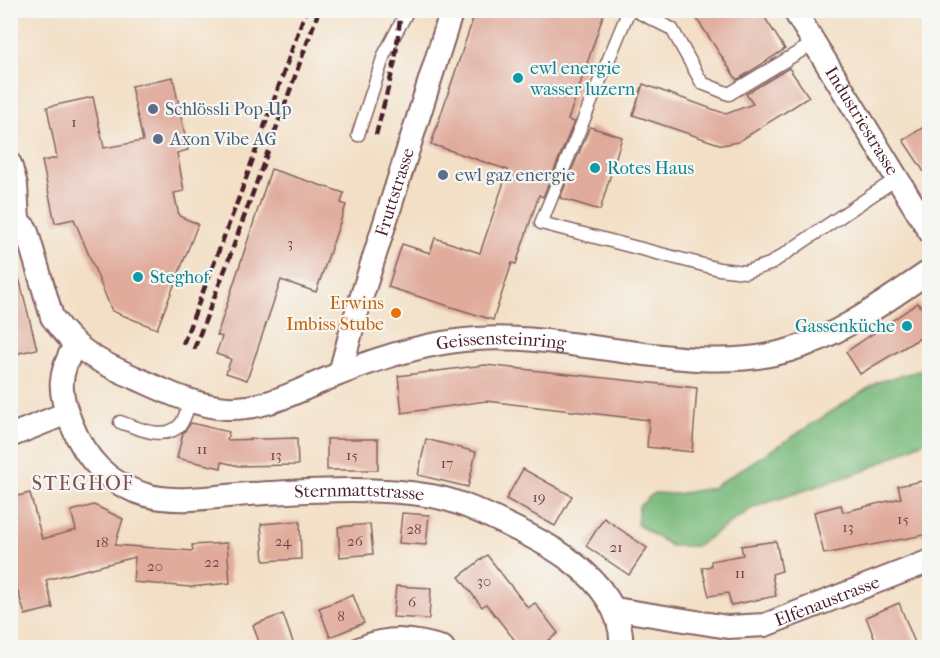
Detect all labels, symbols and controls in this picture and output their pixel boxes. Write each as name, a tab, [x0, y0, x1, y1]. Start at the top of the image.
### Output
place label: ewl energie wasser luzern	[529, 58, 636, 100]
street label: Industriestrasse	[820, 63, 903, 179]
marker: ewl energie wasser luzern	[511, 71, 525, 85]
place label: Schlössli Pop-Up	[165, 99, 292, 120]
marker: Schlössli Pop-Up	[146, 102, 160, 116]
house number: 1	[71, 113, 77, 131]
place label: Axon Vibe AG	[169, 129, 277, 150]
marker: Axon Vibe AG	[151, 132, 165, 146]
street label: Fruttstrasse	[371, 145, 419, 239]
place label: Rotes Haus	[607, 158, 694, 179]
marker: Rotes Haus	[588, 161, 602, 175]
place label: ewl gaz energie	[455, 165, 575, 186]
marker: ewl gaz energie	[436, 168, 450, 182]
house number: 3	[287, 234, 293, 252]
place label: Steghof	[150, 267, 213, 288]
marker: Steghof	[131, 270, 145, 284]
place label: Erwins Imbiss Stube	[286, 293, 384, 335]
marker: Erwins Imbiss Stube	[389, 306, 403, 320]
place label: Gassenküche	[795, 316, 895, 337]
marker: Gassenküche	[900, 319, 914, 333]
street label: Geissensteinring	[434, 328, 568, 355]
house number: 11	[197, 440, 207, 458]
house number: 13	[270, 446, 282, 464]
house number: 15	[346, 446, 358, 464]
house number: 17	[441, 454, 453, 472]
district label: STEGHOF	[32, 472, 134, 495]
street label: Sternmattstrasse	[294, 480, 426, 506]
house number: 19	[532, 488, 546, 506]
house number: 15	[897, 510, 909, 528]
house number: 13	[842, 518, 854, 536]
house number: 28	[406, 520, 422, 538]
house number: 24	[275, 532, 292, 550]
house number: 26	[347, 532, 364, 550]
house number: 18	[96, 533, 108, 551]
house number: 21	[609, 538, 623, 556]
house number: 22	[204, 553, 220, 571]
house number: 20	[147, 557, 163, 575]
house number: 11	[735, 564, 745, 582]
house number: 30	[477, 572, 491, 590]
street label: Elfenaustrasse	[772, 572, 883, 631]
house number: 6	[408, 593, 417, 611]
house number: 8	[337, 607, 345, 625]

